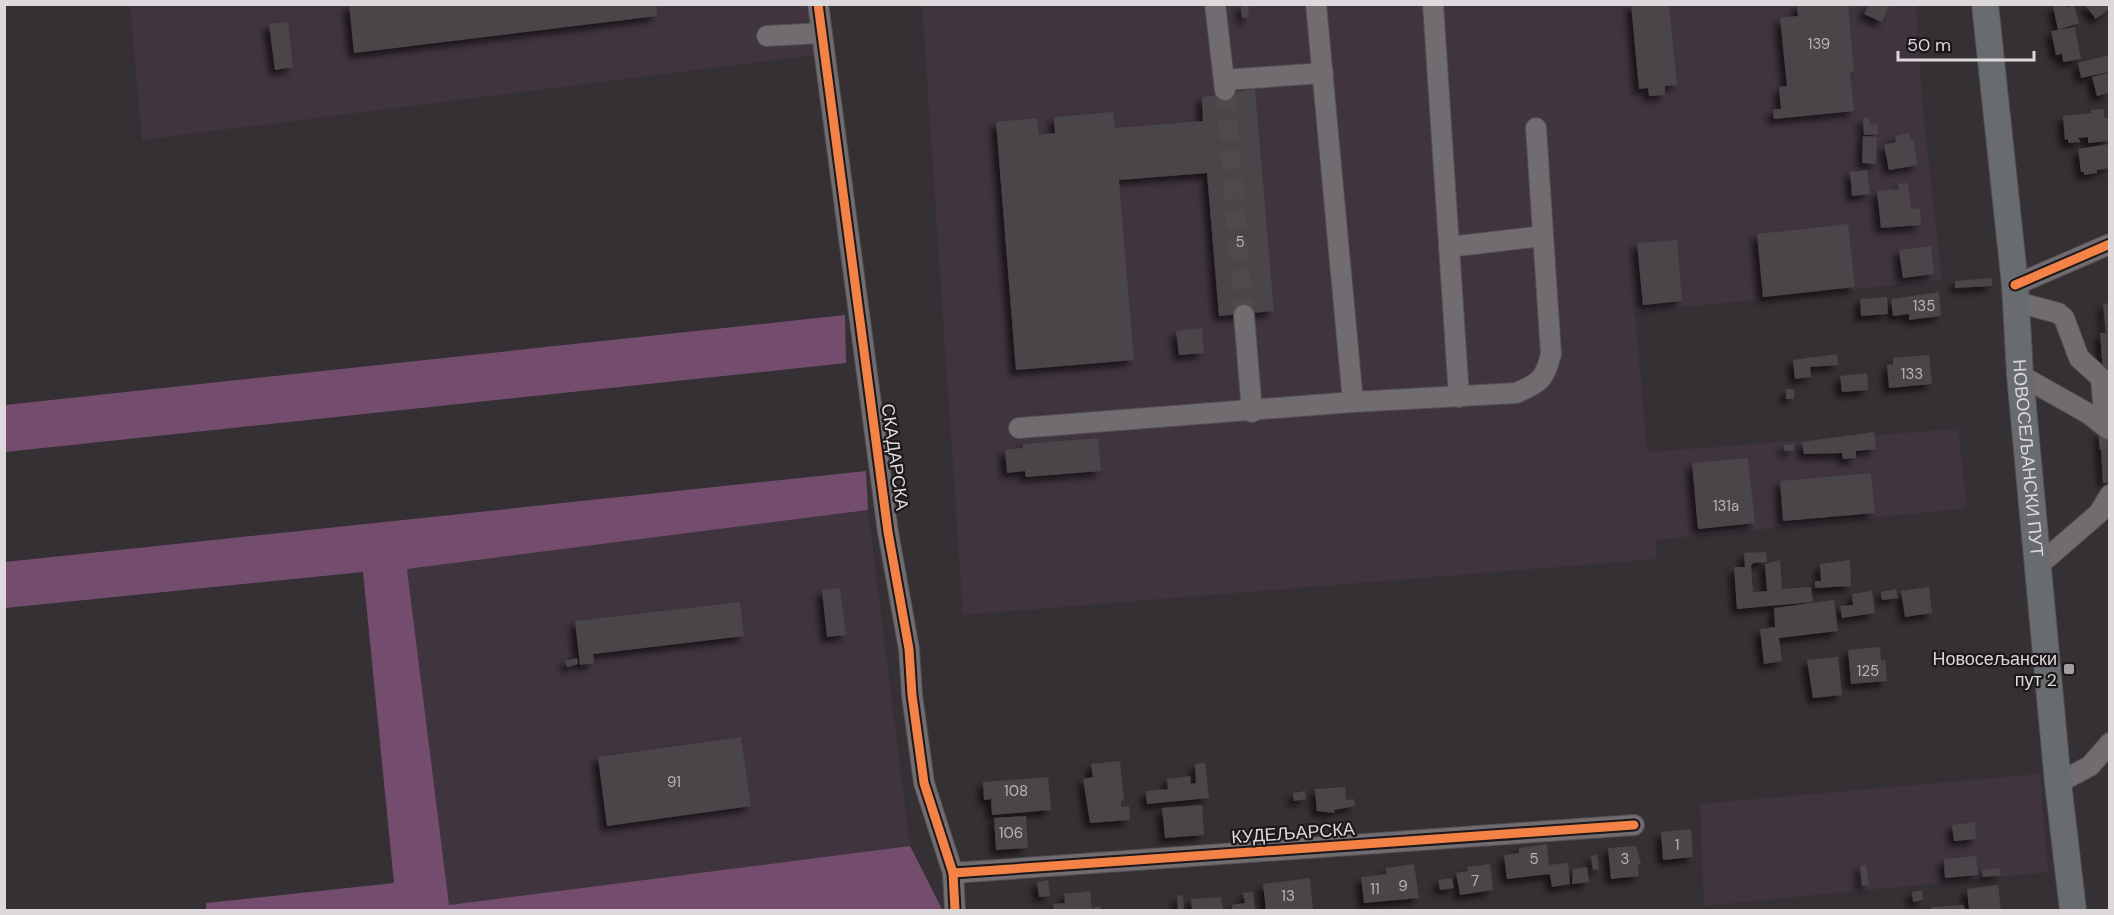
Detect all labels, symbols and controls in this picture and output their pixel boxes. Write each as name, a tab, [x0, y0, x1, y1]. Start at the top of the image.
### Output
scale bar	[1898, 24, 2034, 62]
text: 50 m	[1907, 33, 1951, 57]
house number: 139	[1808, 34, 1830, 54]
house number: 5	[1235, 232, 1245, 252]
house number: 135	[1913, 296, 1935, 316]
street label: НОВОСЕЉАНСКИ ПУТ	[2007, 359, 2049, 558]
house number: 133	[1901, 364, 1923, 384]
street label: СКАДАРСКА	[876, 402, 914, 512]
house number: 131a	[1713, 496, 1739, 516]
place label: Новосељански пут 2	[1932, 647, 2057, 692]
house number: 125	[1857, 661, 1879, 681]
marker: Новосељански пут 2	[2062, 662, 2076, 676]
house number: 91	[667, 772, 681, 792]
house number: 108	[1004, 781, 1028, 801]
street label: КУДЕЉАРСКА	[1230, 817, 1356, 849]
house number: 106	[999, 823, 1023, 843]
house number: 1	[1675, 835, 1679, 855]
house number: 5	[1529, 849, 1539, 869]
house number: 3	[1621, 849, 1629, 869]
house number: 7	[1471, 871, 1479, 891]
house number: 9	[1398, 876, 1408, 896]
house number: 11	[1370, 879, 1380, 899]
house number: 13	[1281, 886, 1295, 906]

